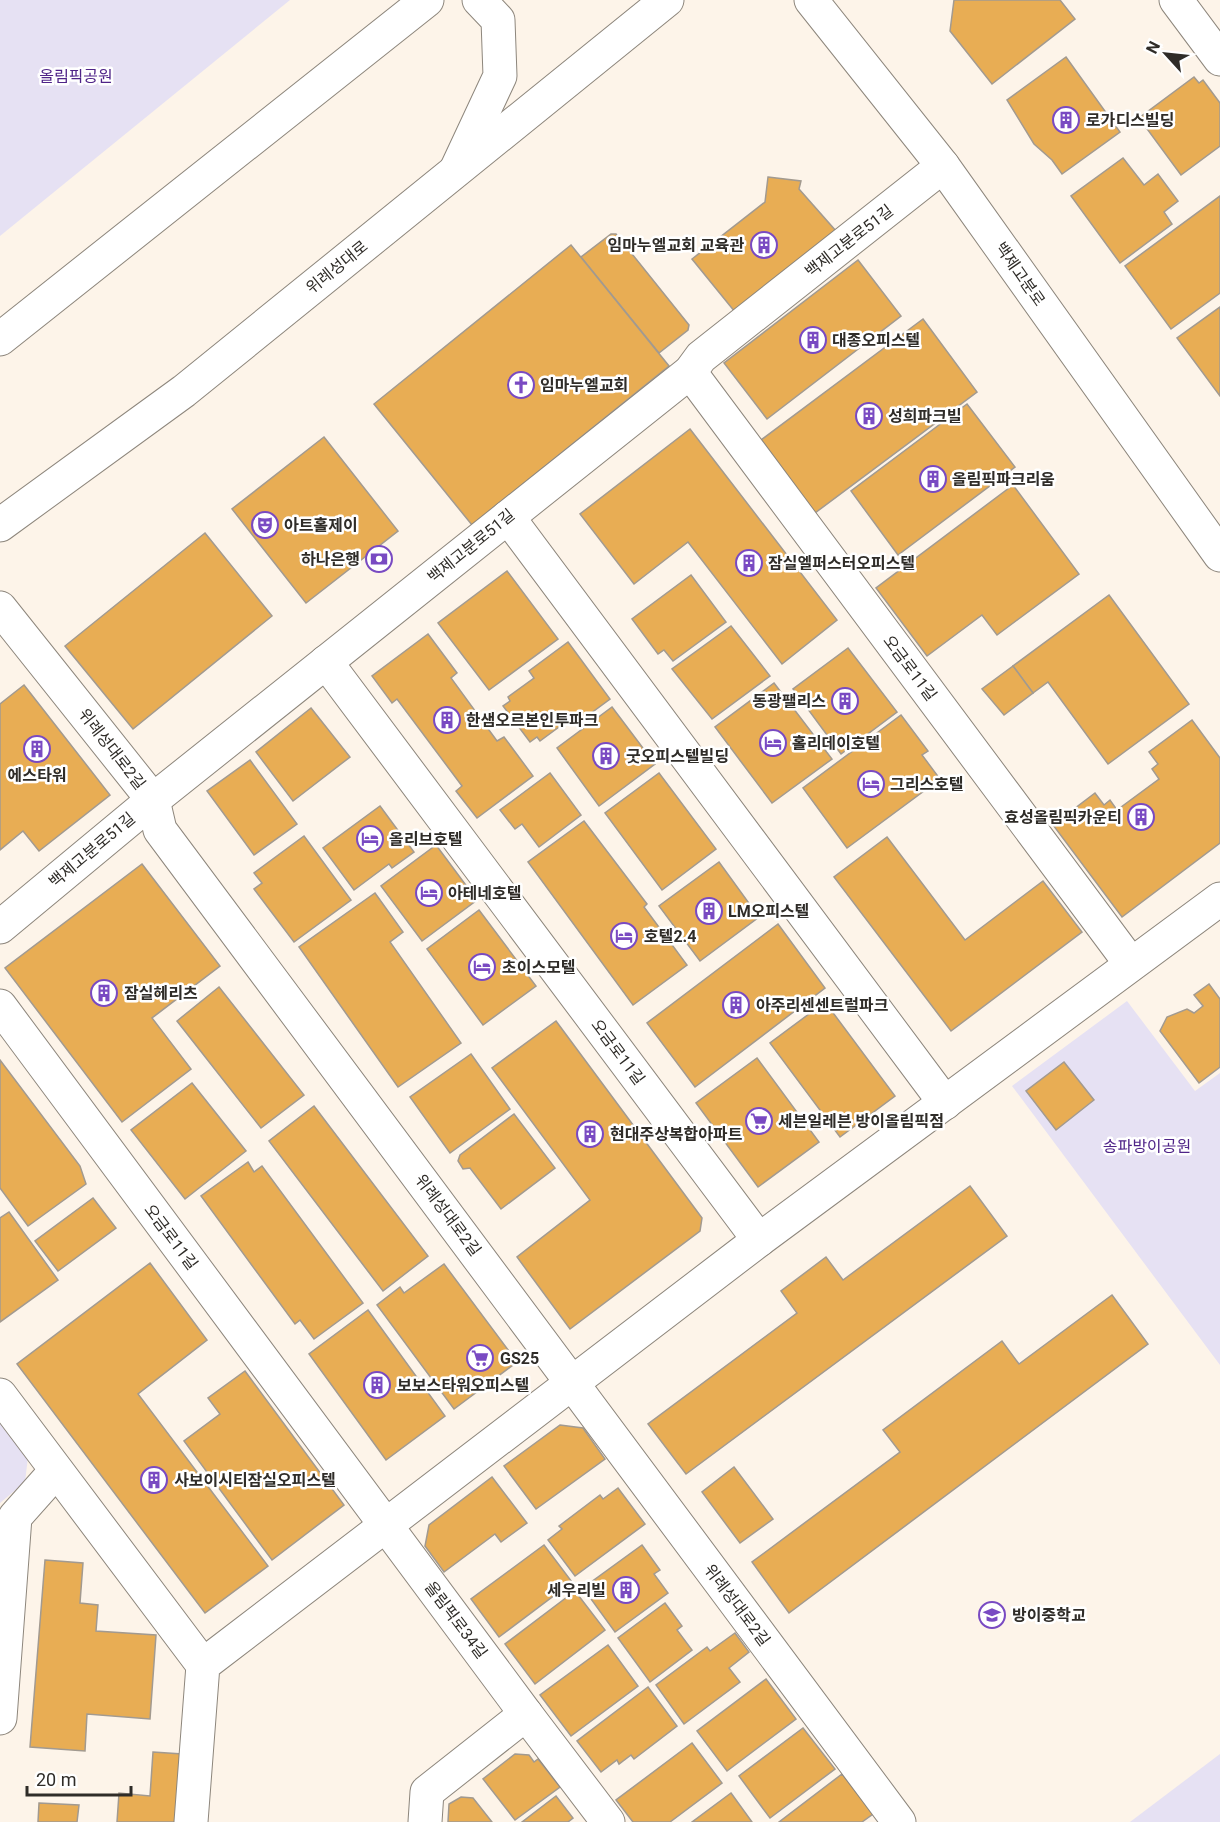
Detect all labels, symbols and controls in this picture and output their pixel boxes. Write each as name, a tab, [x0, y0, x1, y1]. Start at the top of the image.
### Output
north arrow	[1136, 24, 1196, 84]
text: N	[1142, 38, 1164, 57]
park label: 올림픽공원	[39, 67, 113, 86]
building icon: 로가디스빌딩	[1051, 105, 1081, 135]
place label: 로가디스빌딩	[1086, 111, 1174, 130]
street label: 백제고분로51길	[801, 201, 897, 281]
building icon: 임마누엘교회 교육관	[749, 230, 779, 260]
street label: 위례성대로	[302, 236, 372, 298]
place label: 임마누엘교회 교육관	[608, 236, 744, 255]
street label: 백제고분로	[991, 238, 1049, 310]
building icon: 대종오피스텔	[798, 325, 828, 355]
place label: 대종오피스텔	[832, 331, 920, 350]
church icon: 임마누엘교회	[506, 370, 536, 400]
place label: 임마누엘교회	[540, 376, 628, 395]
building icon: 성희파크빌	[854, 401, 884, 431]
place label: 성희파크빌	[888, 407, 962, 426]
building icon: 올림픽파크리움	[918, 464, 948, 494]
place label: 올림픽파크리움	[952, 470, 1055, 489]
street label: 백제고분로51길	[424, 505, 518, 587]
theatre icon: 아트홀제이	[250, 510, 280, 540]
place label: 아트홀제이	[284, 516, 358, 535]
bank icon: 하나은행	[364, 544, 394, 574]
building icon: 잠실엘퍼스터오피스텔	[734, 548, 764, 578]
place label: 하나은행	[301, 550, 360, 569]
place label: 잠실엘퍼스터오피스텔	[768, 554, 915, 573]
street label: 오금로11길	[879, 632, 941, 704]
building icon: 동광팰리스	[830, 686, 860, 716]
place label: 동광팰리스	[752, 692, 826, 711]
street label: 위례성대로2길	[75, 705, 149, 793]
building icon: 한샘오르본인투파크	[432, 705, 462, 735]
place label: 한샘오르본인투파크	[466, 711, 599, 730]
hotel icon: 홀리데이호텔	[758, 728, 788, 758]
building icon: 에스타워	[22, 734, 52, 764]
place label: 홀리데이호텔	[792, 734, 880, 753]
building icon: 굿오피스텔빌딩	[591, 741, 621, 771]
place label: 굿오피스텔빌딩	[626, 747, 729, 766]
place label: 에스타워	[8, 766, 66, 785]
hotel icon: 그리스호텔	[856, 769, 886, 799]
place label: 그리스호텔	[890, 775, 964, 794]
building icon: 효성올림픽카운티	[1126, 802, 1156, 832]
place label: 효성올림픽카운티	[1004, 808, 1122, 827]
street label: 백제고분로51길	[45, 809, 139, 891]
hotel icon: 올리브호텔	[355, 824, 385, 854]
place label: 올리브호텔	[389, 830, 463, 849]
hotel icon: 아테네호텔	[414, 878, 444, 908]
place label: 아테네호텔	[448, 884, 522, 903]
building icon: LM오피스텔	[694, 896, 724, 926]
place label: LM오피스텔	[728, 902, 810, 921]
hotel icon: 호텔2.4	[609, 921, 639, 951]
place label: 호텔2.4	[644, 927, 696, 946]
hotel icon: 초이스모텔	[467, 952, 497, 982]
place label: 초이스모텔	[502, 958, 576, 977]
building icon: 잠실헤리츠	[89, 978, 119, 1008]
place label: 잠실헤리츠	[124, 984, 198, 1003]
building icon: 아주리센센트럴파크	[721, 990, 751, 1020]
place label: 아주리센센트럴파크	[756, 996, 889, 1015]
street label: 오금로11길	[587, 1016, 649, 1088]
supermarket icon: 세븐일레븐 방이올림픽점	[744, 1106, 774, 1136]
place label: 세븐일레븐 방이올림픽점	[778, 1112, 944, 1131]
building icon: 현대주상복합아파트	[575, 1119, 605, 1149]
place label: 현대주상복합아파트	[610, 1125, 743, 1144]
park label: 송파방이공원	[1103, 1137, 1191, 1156]
street label: 위례성대로2길	[411, 1170, 485, 1260]
street label: 오금로11길	[140, 1201, 202, 1273]
supermarket icon: GS25	[465, 1343, 495, 1373]
place label: GS25	[500, 1349, 539, 1368]
building icon: 보보스타워오피스텔	[362, 1370, 392, 1400]
place label: 보보스타워오피스텔	[397, 1376, 529, 1395]
building icon: 사보이시티잠실오피스텔	[139, 1465, 169, 1495]
place label: 사보이시티잠실오피스텔	[174, 1471, 336, 1490]
street label: 위례성대로2길	[700, 1560, 774, 1650]
building icon: 세우리빌	[611, 1575, 641, 1605]
street label: 올림픽로34길	[421, 1578, 491, 1662]
place label: 세우리빌	[547, 1581, 606, 1600]
school or university icon: 방이중학교	[977, 1600, 1007, 1630]
place label: 방이중학교	[1012, 1606, 1086, 1625]
scale bar	[27, 1759, 130, 1797]
text: 20 m	[36, 1769, 76, 1790]

